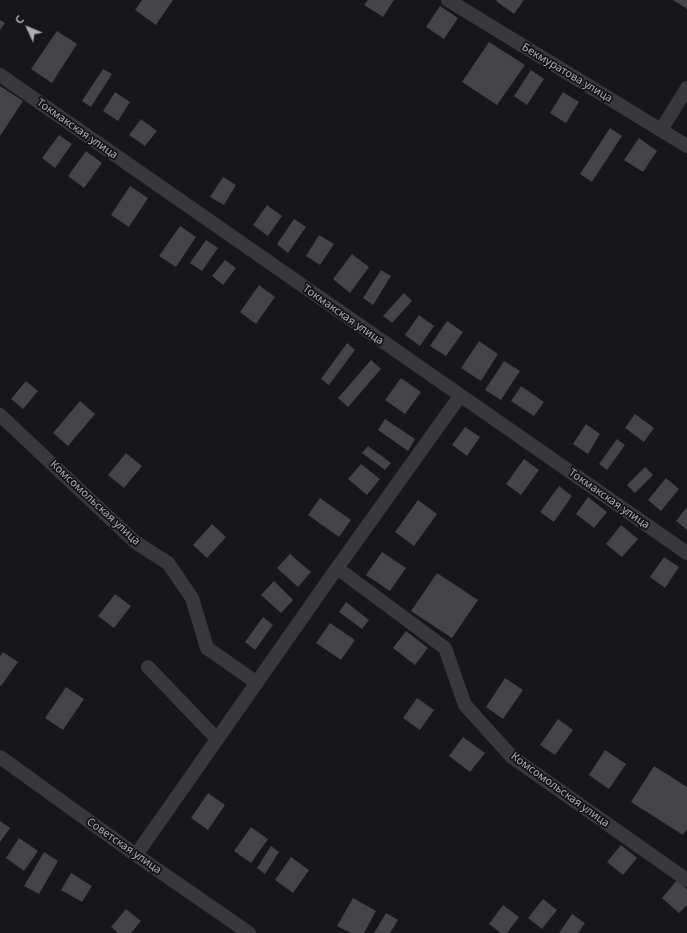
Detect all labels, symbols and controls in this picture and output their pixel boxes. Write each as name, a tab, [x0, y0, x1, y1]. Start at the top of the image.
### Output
north arrow	[8, 8, 48, 48]
text: С	[11, 12, 27, 27]
street label: Бекмуратова улица	[519, 41, 615, 105]
street label: Токмакская улица	[34, 96, 120, 162]
street label: Токмакская улица	[300, 282, 386, 348]
street label: Комсомольская улица	[47, 458, 143, 548]
street label: Токмакская улица	[566, 466, 652, 532]
street label: Комсомольская улица	[508, 750, 612, 830]
street label: Советская улица	[84, 815, 164, 877]

